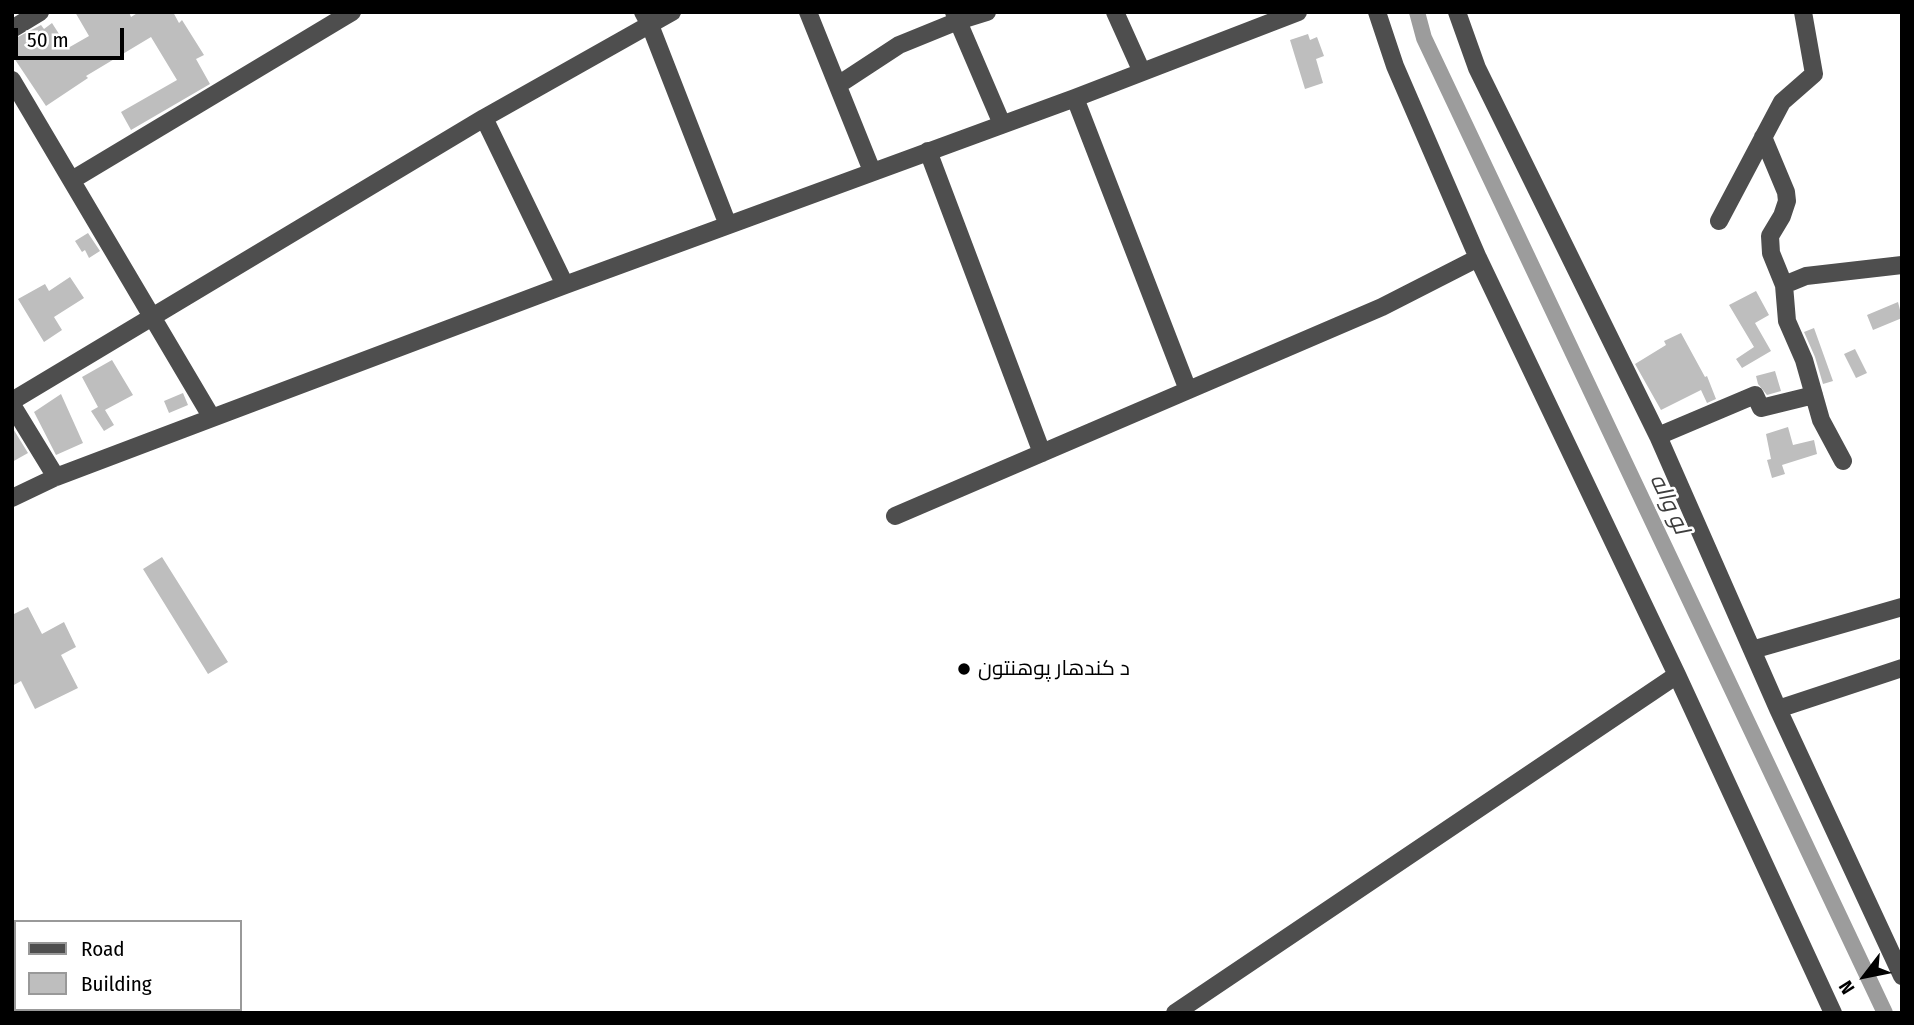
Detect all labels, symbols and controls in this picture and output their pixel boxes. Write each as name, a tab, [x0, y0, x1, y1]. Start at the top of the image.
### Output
scale bar	[18, 14, 128, 58]
text: 50 m	[27, 27, 69, 53]
water label: لو واله	[1643, 470, 1695, 538]
place label: د کندهار پوهنتون	[978, 656, 1130, 682]
marker: د کندهار پوهنتون	[956, 661, 972, 677]
legend	[14, 920, 242, 1011]
text: Road	[81, 936, 125, 962]
north arrow	[1830, 941, 1900, 1011]
text: Building	[81, 971, 152, 997]
text: N	[1834, 976, 1860, 998]

